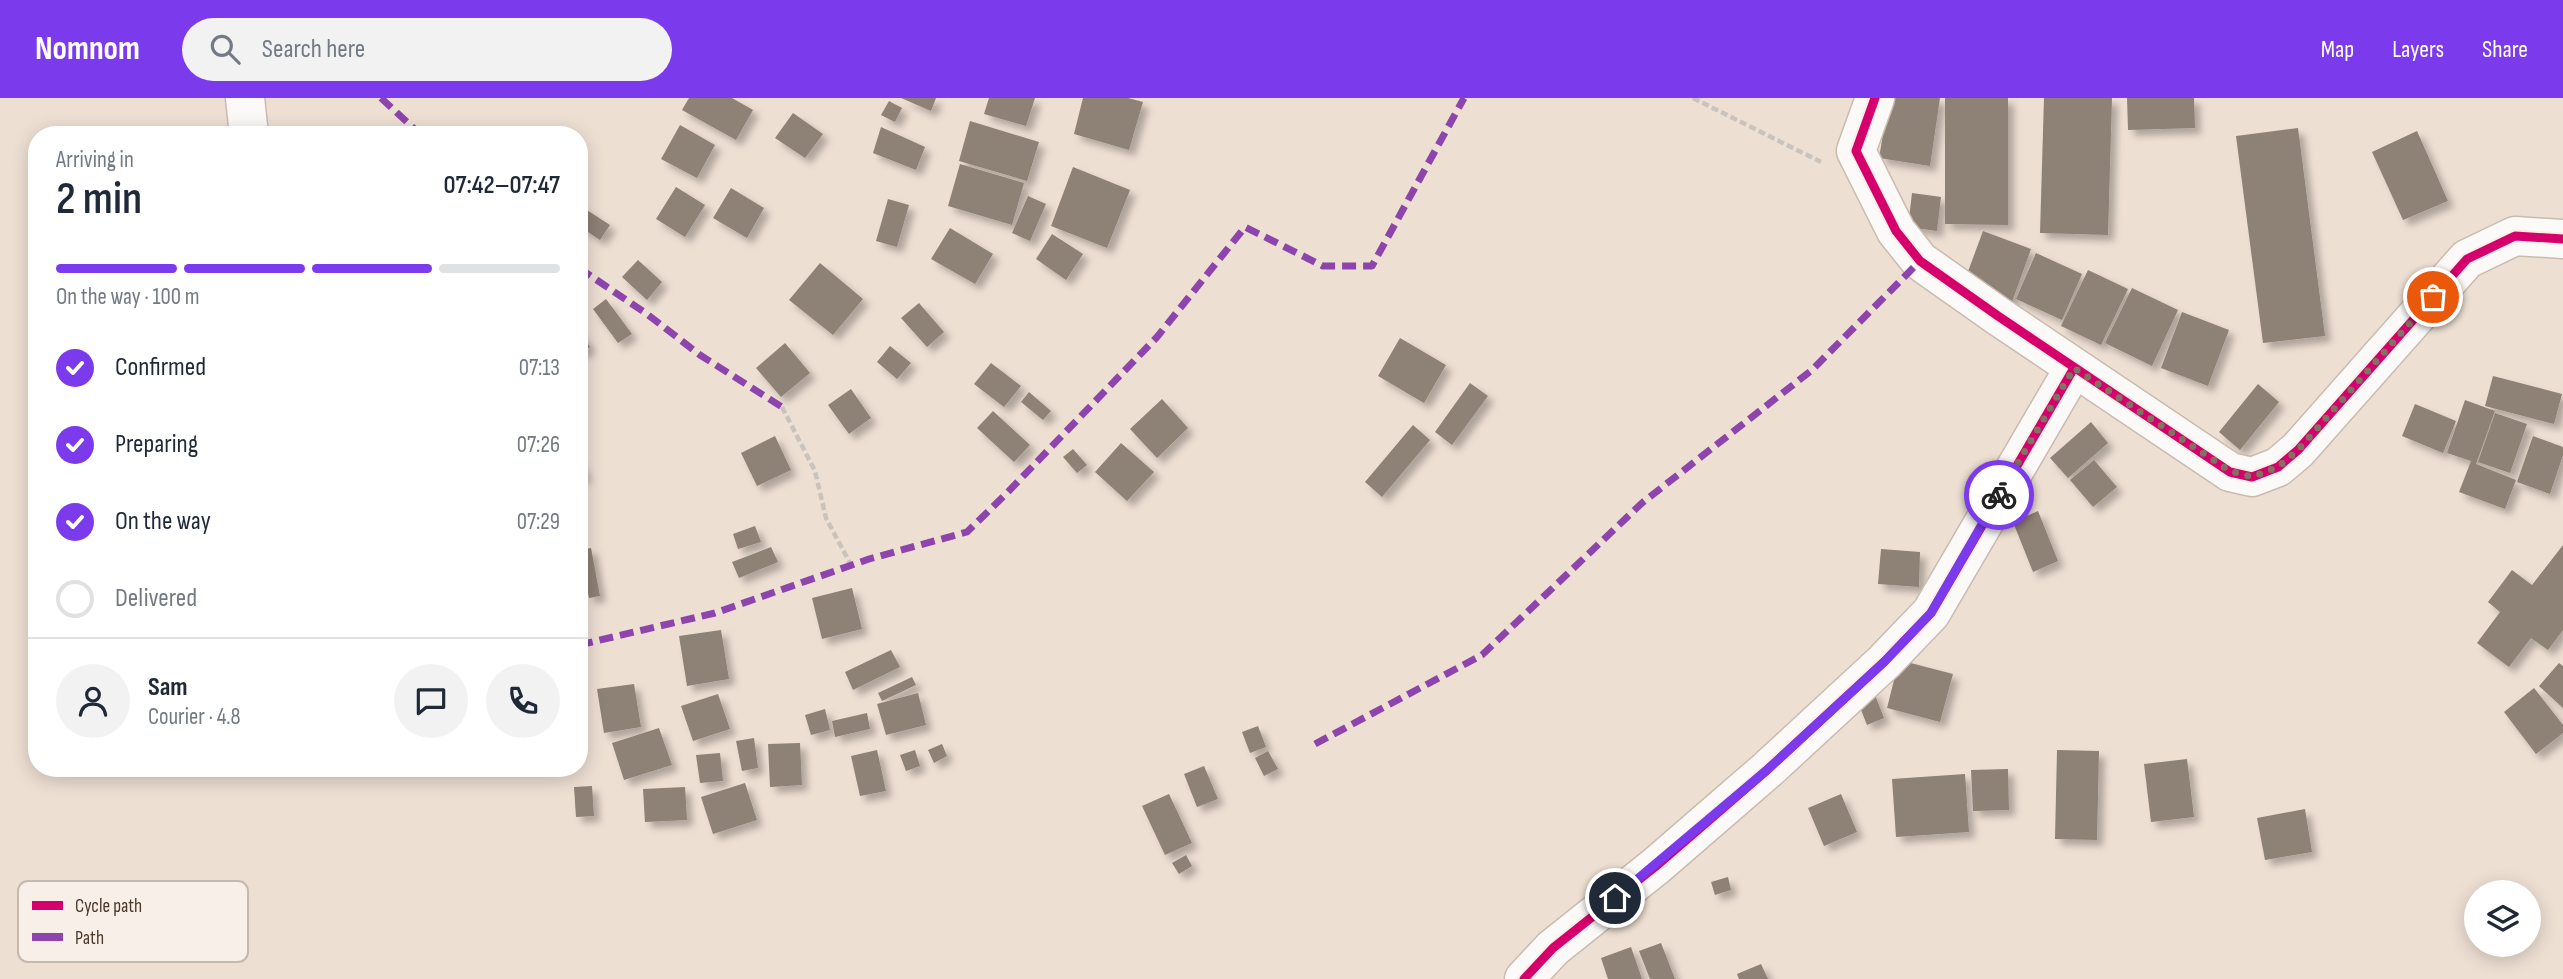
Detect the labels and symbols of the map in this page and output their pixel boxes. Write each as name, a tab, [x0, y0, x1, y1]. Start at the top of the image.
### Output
pin	[2403, 267, 2463, 327]
courier	[1964, 460, 2034, 530]
pin	[1585, 868, 1645, 928]
legend	[18, 881, 248, 962]
text: Cycle path	[75, 895, 142, 918]
text: Path	[75, 927, 104, 950]

